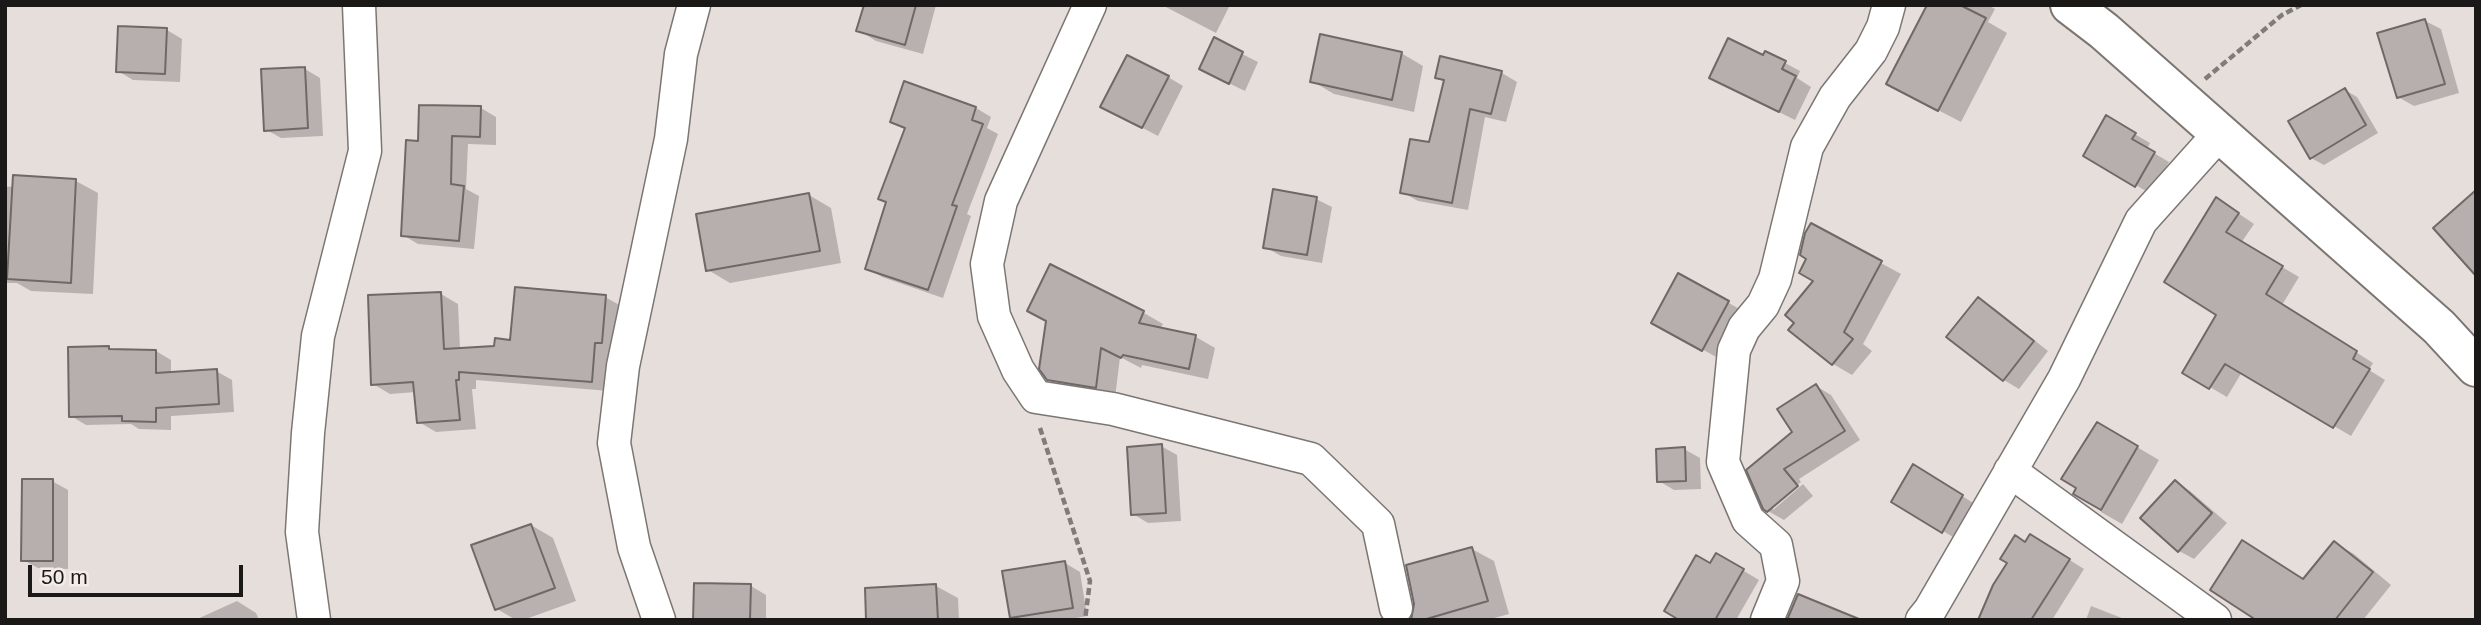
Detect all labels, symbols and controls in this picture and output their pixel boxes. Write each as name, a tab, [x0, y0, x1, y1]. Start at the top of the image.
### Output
scale bar	[32, 552, 247, 596]
text: 50 m	[41, 565, 88, 588]

